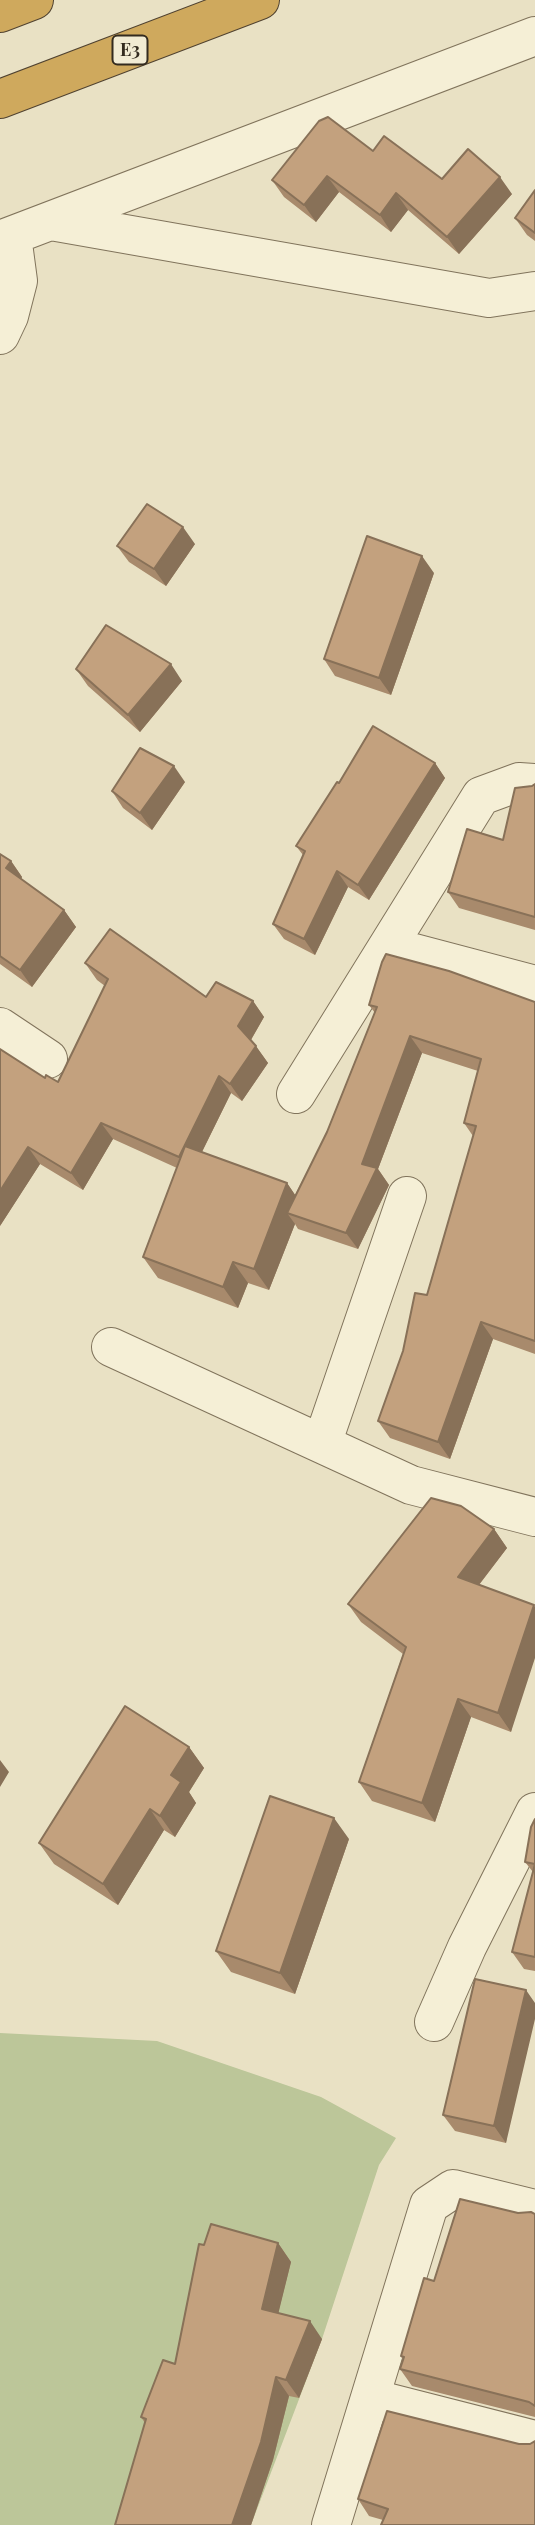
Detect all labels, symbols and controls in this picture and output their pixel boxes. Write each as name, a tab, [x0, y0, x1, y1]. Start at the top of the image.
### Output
road number: E3	[113, 36, 148, 64]

